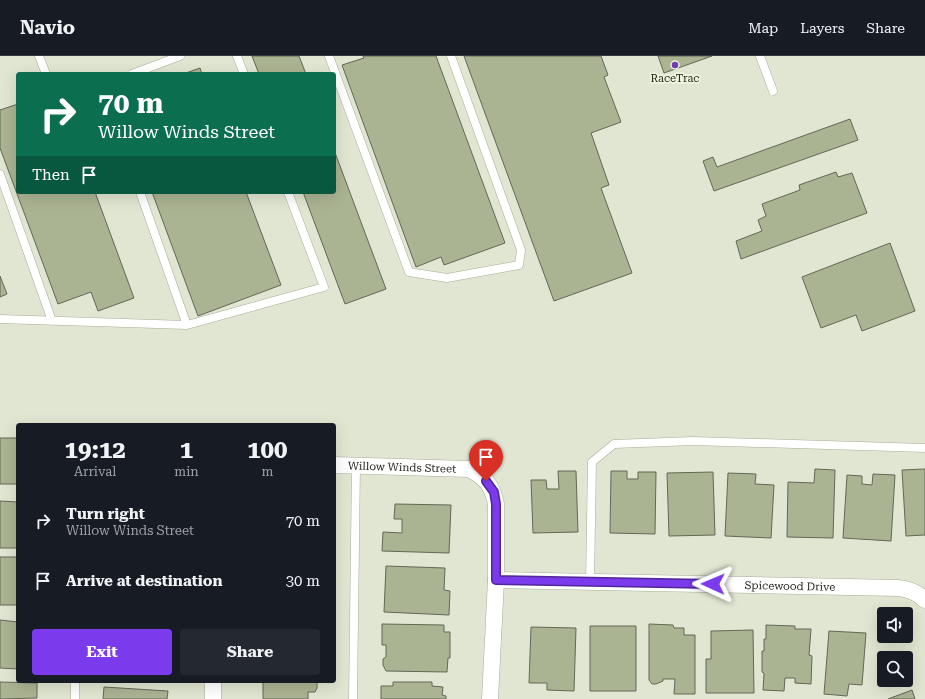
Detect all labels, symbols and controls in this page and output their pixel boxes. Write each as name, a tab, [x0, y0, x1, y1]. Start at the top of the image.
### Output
text: Navio	[20, 16, 75, 39]
text: Map	[748, 20, 778, 36]
text: Layers	[800, 20, 844, 36]
text: Share	[866, 20, 905, 36]
marker: RaceTrac	[670, 60, 680, 70]
place label: RaceTrac	[651, 72, 699, 85]
text: 70 m	[98, 87, 163, 120]
icon: right	[32, 88, 84, 140]
text: Willow Winds Street	[98, 121, 275, 142]
icon: arrive	[78, 164, 100, 186]
text: Then	[32, 166, 70, 184]
text: 19:12	[65, 436, 126, 464]
text: 1	[180, 436, 193, 464]
text: 100	[247, 436, 288, 464]
pin	[469, 440, 503, 481]
icon: arrive	[475, 446, 497, 468]
street label: Willow Winds Street	[348, 459, 456, 475]
text: Arrival	[74, 464, 116, 479]
text: min	[174, 464, 199, 479]
text: m	[261, 464, 273, 479]
text: Turn right	[66, 505, 145, 523]
icon: right	[32, 510, 54, 532]
text: 70 m	[286, 512, 320, 530]
text: Willow Winds Street	[66, 523, 194, 538]
position arrow	[692, 563, 734, 605]
icon: arrive	[32, 570, 54, 592]
text: Arrive at destination	[66, 572, 222, 590]
text: 30 m	[286, 572, 320, 590]
street label: Spicewood Drive	[744, 578, 835, 593]
map controls	[877, 607, 913, 687]
button: sound	[877, 607, 913, 643]
button: Exit	[32, 629, 172, 675]
button: Share	[180, 629, 320, 675]
button: search	[877, 651, 913, 687]

